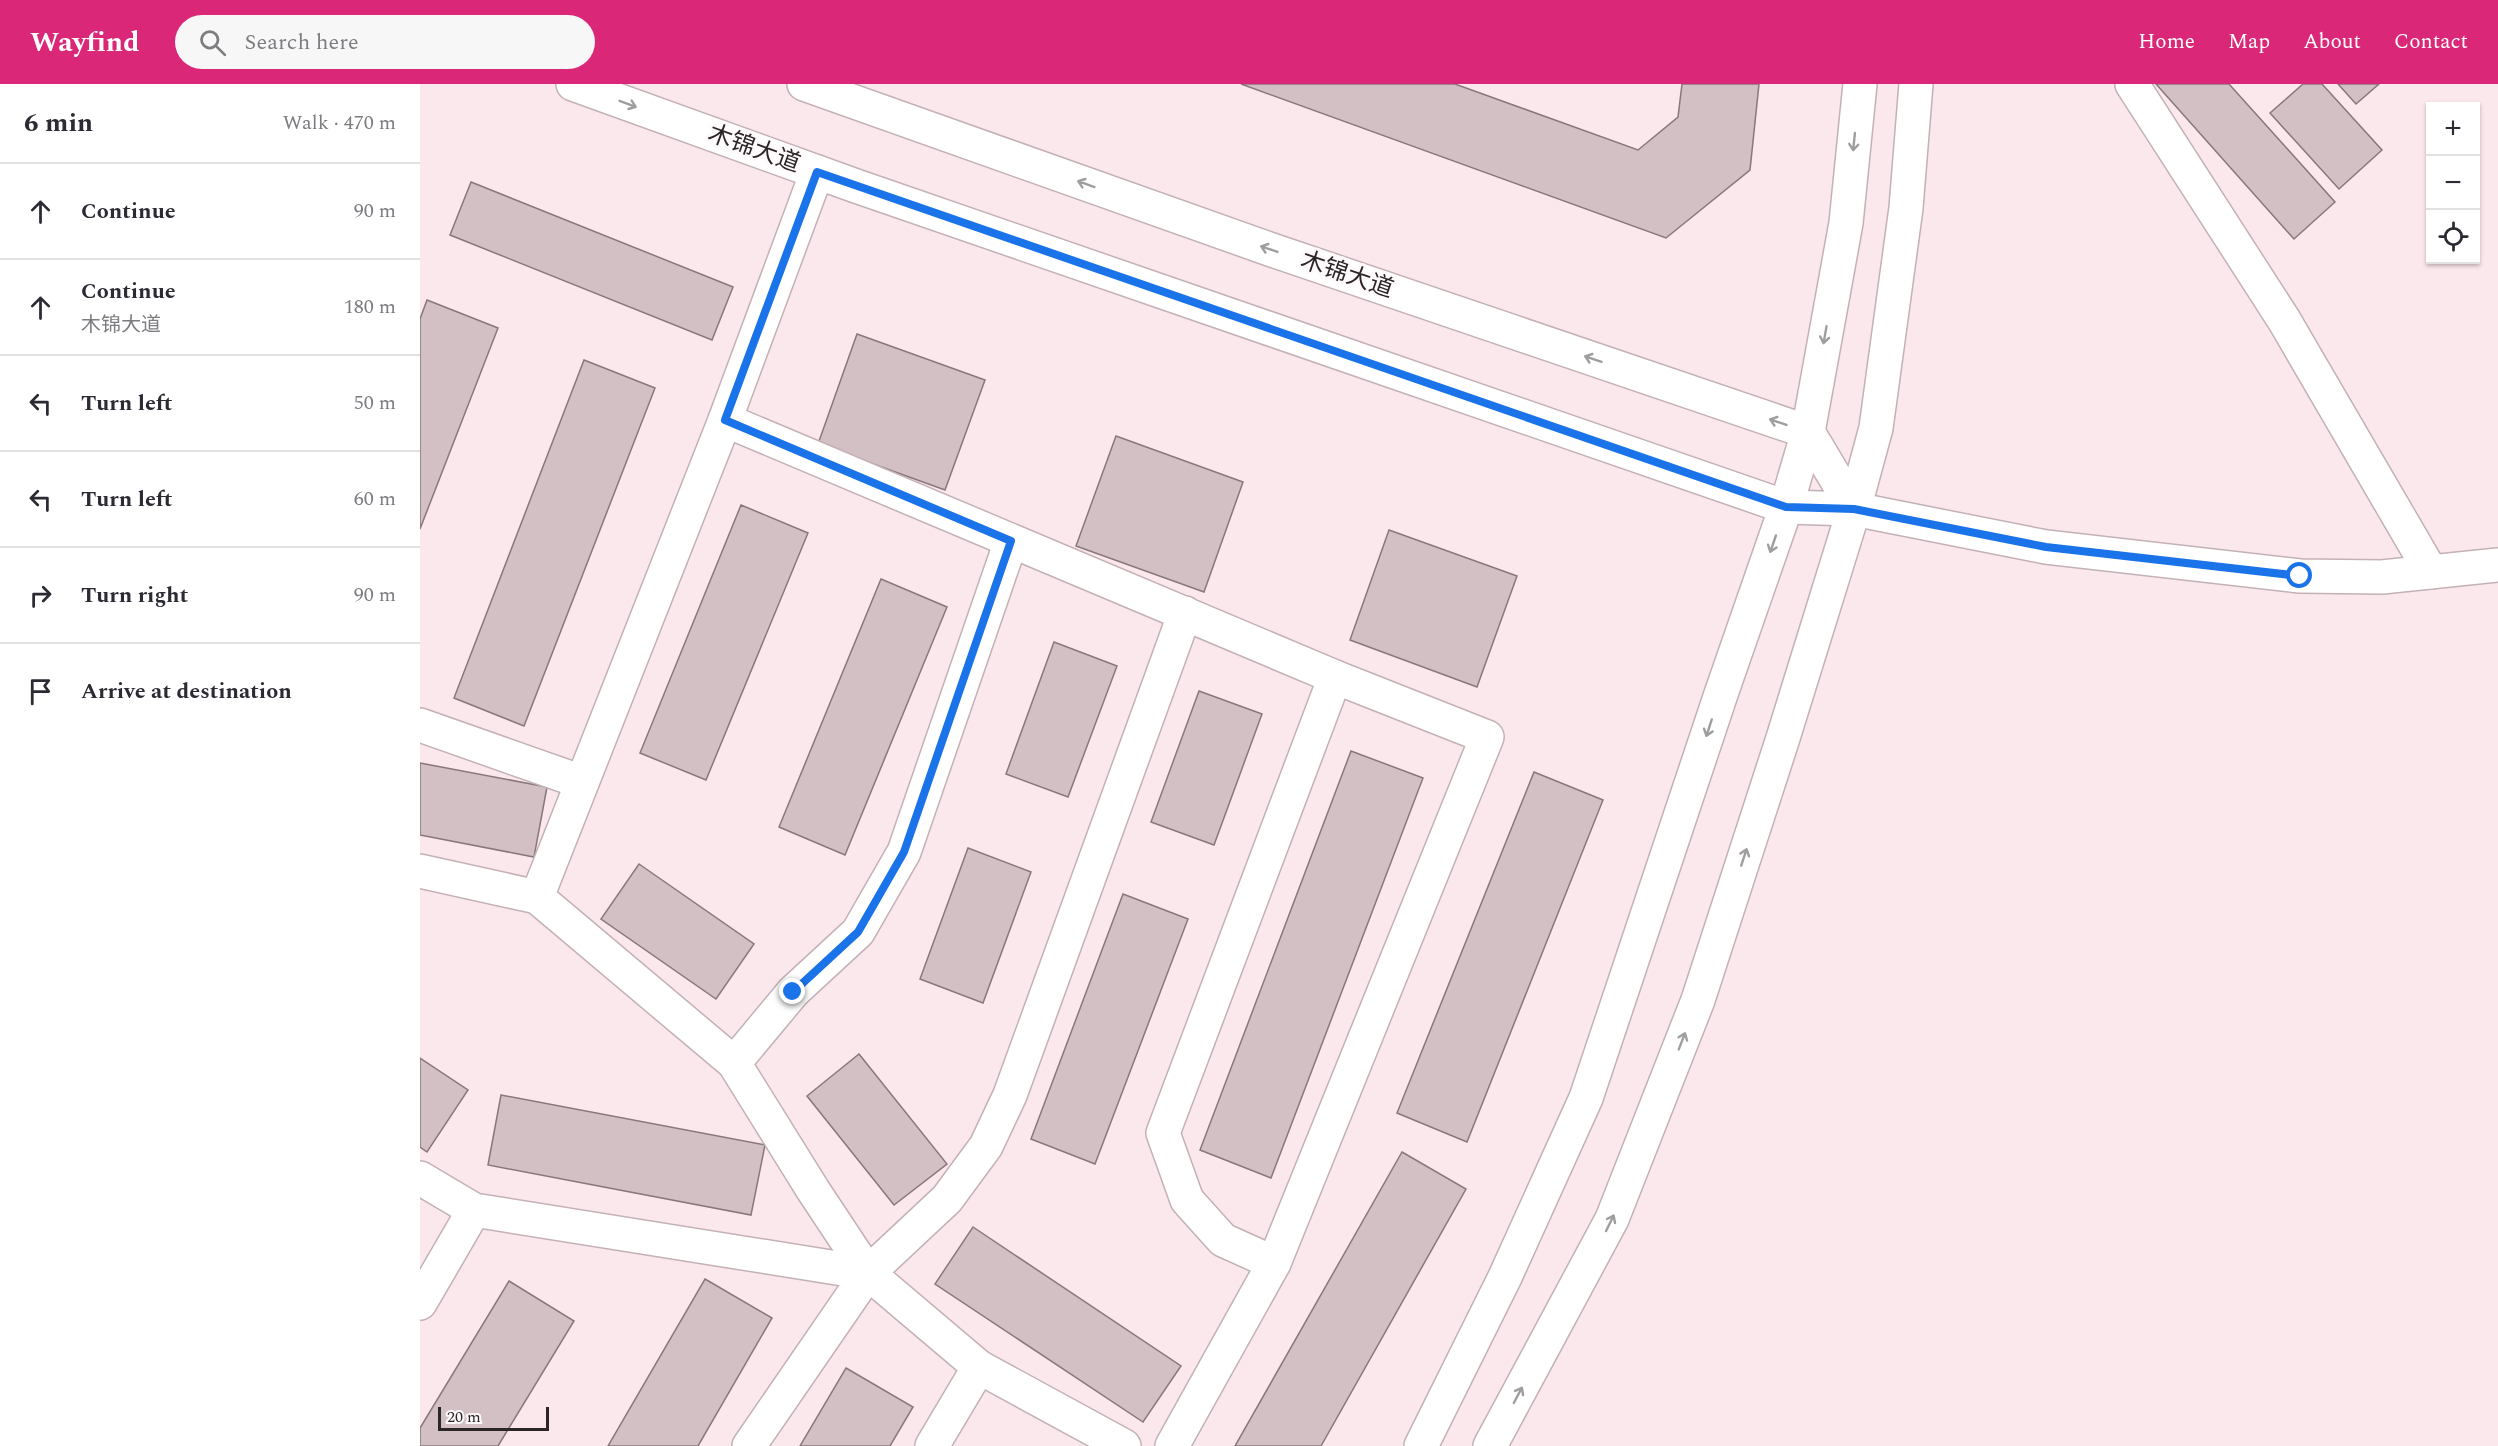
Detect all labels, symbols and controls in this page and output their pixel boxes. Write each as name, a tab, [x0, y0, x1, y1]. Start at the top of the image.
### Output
search box	[175, 15, 595, 69]
text: Wayfind	[30, 21, 139, 64]
icon: search	[196, 26, 229, 59]
text: Search here	[244, 26, 359, 59]
text: Home	[2138, 26, 2195, 58]
text: Map	[2228, 26, 2270, 58]
text: About	[2303, 26, 2361, 58]
text: Contact	[2394, 26, 2468, 58]
one-way arrow	[618, 99, 637, 110]
map controls	[2426, 102, 2480, 264]
button: +	[2426, 102, 2480, 156]
text: 6 min	[24, 103, 93, 143]
text: Walk · 470 m	[283, 108, 396, 138]
street label: 木锦大道	[703, 116, 805, 182]
one-way arrow	[1848, 132, 1859, 152]
button: −	[2426, 156, 2480, 210]
one-way arrow	[1077, 177, 1095, 188]
icon: ahead	[24, 195, 57, 228]
text: Continue	[81, 195, 176, 228]
text: 90 m	[354, 196, 396, 226]
button: locate	[2426, 210, 2480, 264]
one-way arrow	[1260, 242, 1279, 253]
street label: 木锦大道	[1296, 242, 1398, 308]
text: Continue	[81, 275, 176, 308]
icon: ahead	[24, 291, 57, 324]
text: 180 m	[344, 292, 396, 322]
text: 木锦大道	[81, 310, 161, 340]
one-way arrow	[1820, 325, 1831, 344]
one-way arrow	[1584, 353, 1603, 364]
icon: left	[24, 387, 57, 420]
text: Turn left	[81, 387, 173, 420]
text: 50 m	[354, 388, 396, 418]
one-way arrow	[1769, 415, 1788, 426]
icon: left	[24, 483, 57, 516]
text: Turn left	[81, 483, 173, 516]
text: 60 m	[354, 484, 396, 514]
one-way arrow	[1767, 534, 1778, 553]
route start	[2286, 562, 2312, 588]
icon: right	[24, 579, 57, 612]
text: Turn right	[81, 579, 188, 612]
text: 90 m	[354, 580, 396, 610]
icon: arrive	[24, 675, 57, 708]
text: Arrive at destination	[81, 675, 292, 708]
one-way arrow	[1703, 718, 1714, 737]
one-way arrow	[1740, 848, 1751, 867]
route end	[779, 978, 805, 1004]
one-way arrow	[1677, 1033, 1688, 1051]
one-way arrow	[1605, 1214, 1617, 1232]
one-way arrow	[1513, 1386, 1524, 1404]
scale bar	[438, 1404, 549, 1432]
text: 20 m	[447, 1405, 481, 1429]

